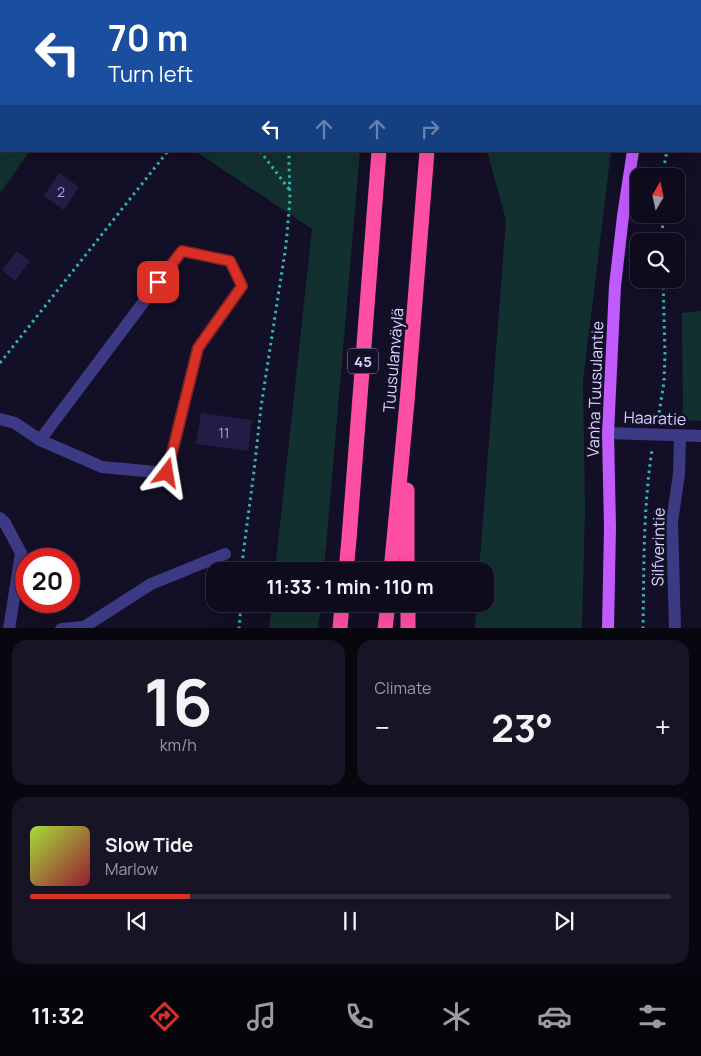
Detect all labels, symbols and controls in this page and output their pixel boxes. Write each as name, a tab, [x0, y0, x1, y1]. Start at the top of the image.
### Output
text: 70 m	[108, 14, 188, 62]
icon: left	[25, 20, 90, 85]
text: Turn left	[108, 59, 193, 89]
icon: left	[257, 115, 285, 143]
icon: ahead	[310, 115, 338, 143]
icon: ahead	[363, 115, 391, 143]
icon: right	[416, 115, 444, 143]
north arrow	[630, 168, 685, 222]
map controls	[630, 168, 685, 288]
house number: 2	[57, 182, 65, 201]
button: search	[630, 233, 685, 288]
pin	[137, 261, 179, 303]
icon: arrive	[144, 268, 172, 296]
street label: Tuusulanväylä	[377, 307, 409, 413]
street label: Vanha Tuusulantie	[582, 321, 608, 457]
road number: 45	[348, 348, 378, 374]
street label: Haaratie	[623, 406, 687, 430]
house number: 11	[219, 423, 229, 442]
position arrow	[140, 446, 192, 498]
street label: Silfverintie	[646, 507, 670, 587]
speed limit sign: 20	[15, 548, 80, 613]
text: 11:33 · 1 min · 110 m	[266, 574, 434, 600]
text: 16	[144, 657, 213, 746]
text: Climate	[375, 677, 431, 699]
text: 23°	[491, 701, 553, 753]
text: −	[375, 708, 390, 746]
text: +	[655, 708, 671, 746]
text: km/h	[160, 734, 197, 756]
text: Slow Tide	[105, 832, 193, 858]
text: Marlow	[105, 858, 158, 880]
icon: previous	[123, 907, 151, 935]
icon: pause	[336, 907, 364, 935]
icon: next	[550, 907, 578, 935]
icon: directions	[147, 999, 182, 1034]
icon: music	[244, 999, 279, 1034]
icon: phone	[342, 999, 377, 1034]
icon: climate	[439, 999, 474, 1034]
icon: car	[537, 999, 572, 1034]
icon: filters	[635, 999, 670, 1034]
text: 11:32	[31, 1001, 84, 1031]

